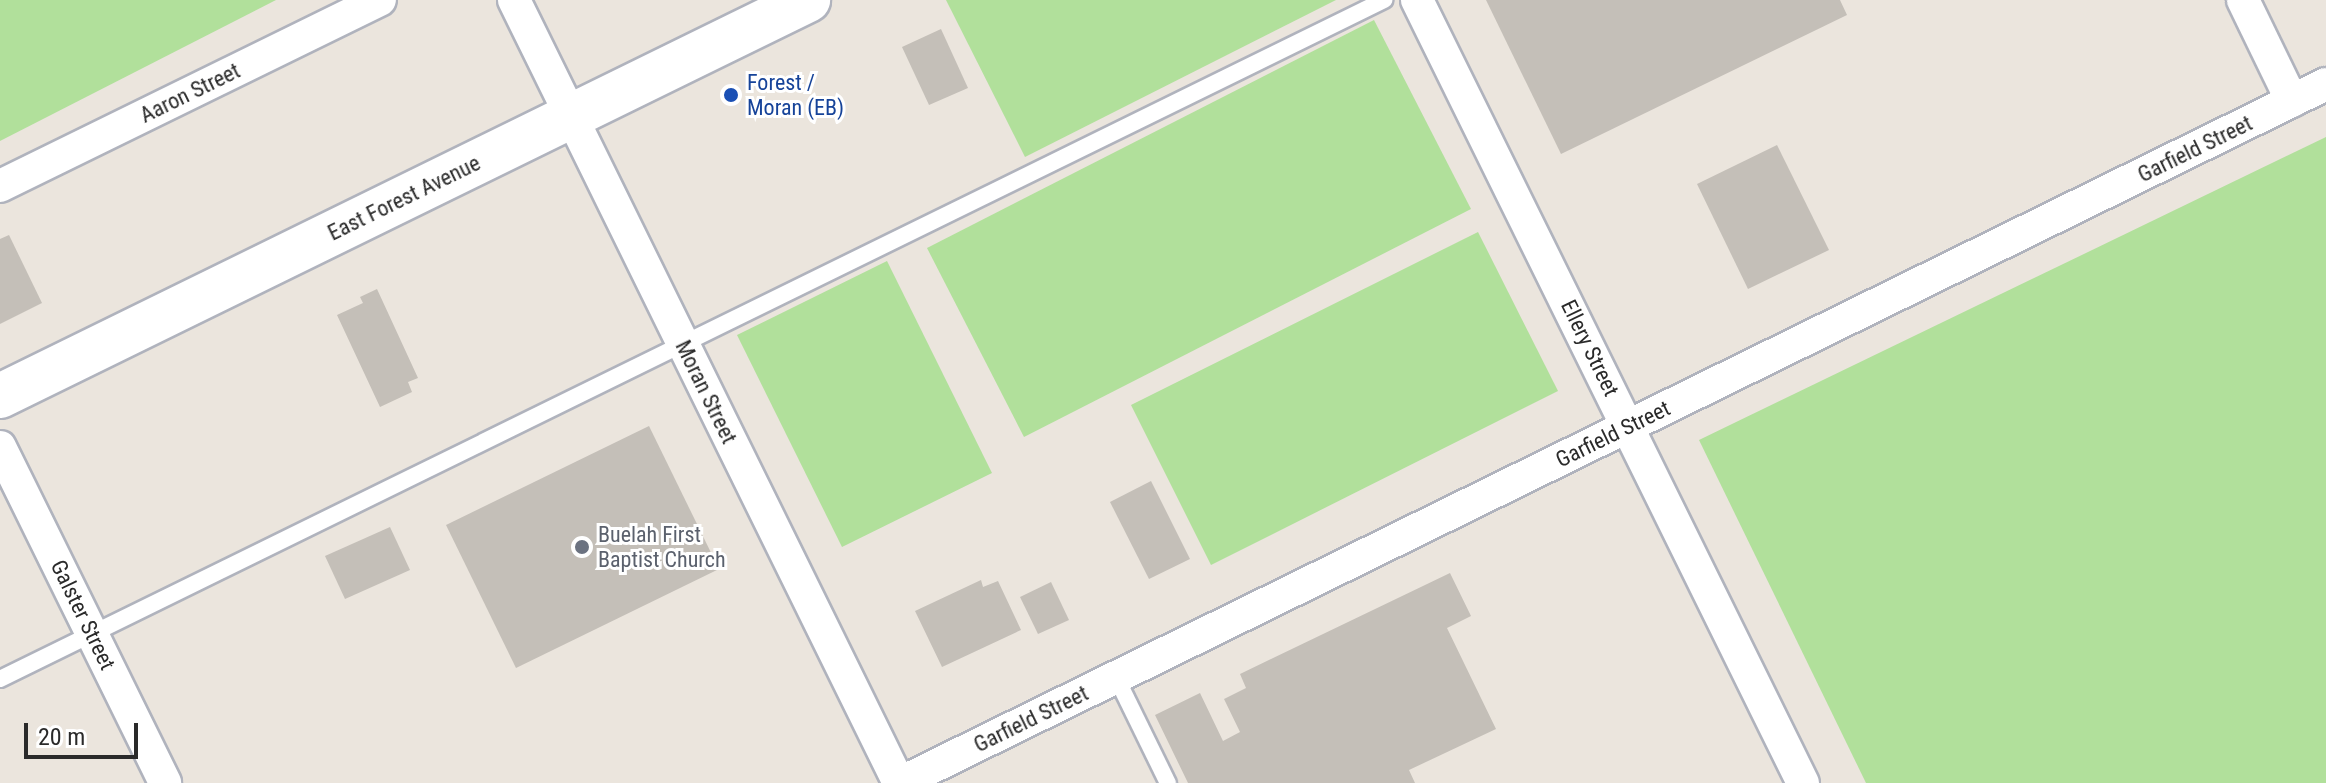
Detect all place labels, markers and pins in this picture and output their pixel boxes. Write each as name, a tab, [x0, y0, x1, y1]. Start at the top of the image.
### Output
place label: Forest / Moran (EB)	[747, 69, 844, 120]
marker: Forest / Moran (EB)	[722, 86, 740, 104]
place label: Buelah First Baptist Church	[598, 521, 726, 572]
marker: Buelah First Baptist Church	[573, 538, 591, 556]

